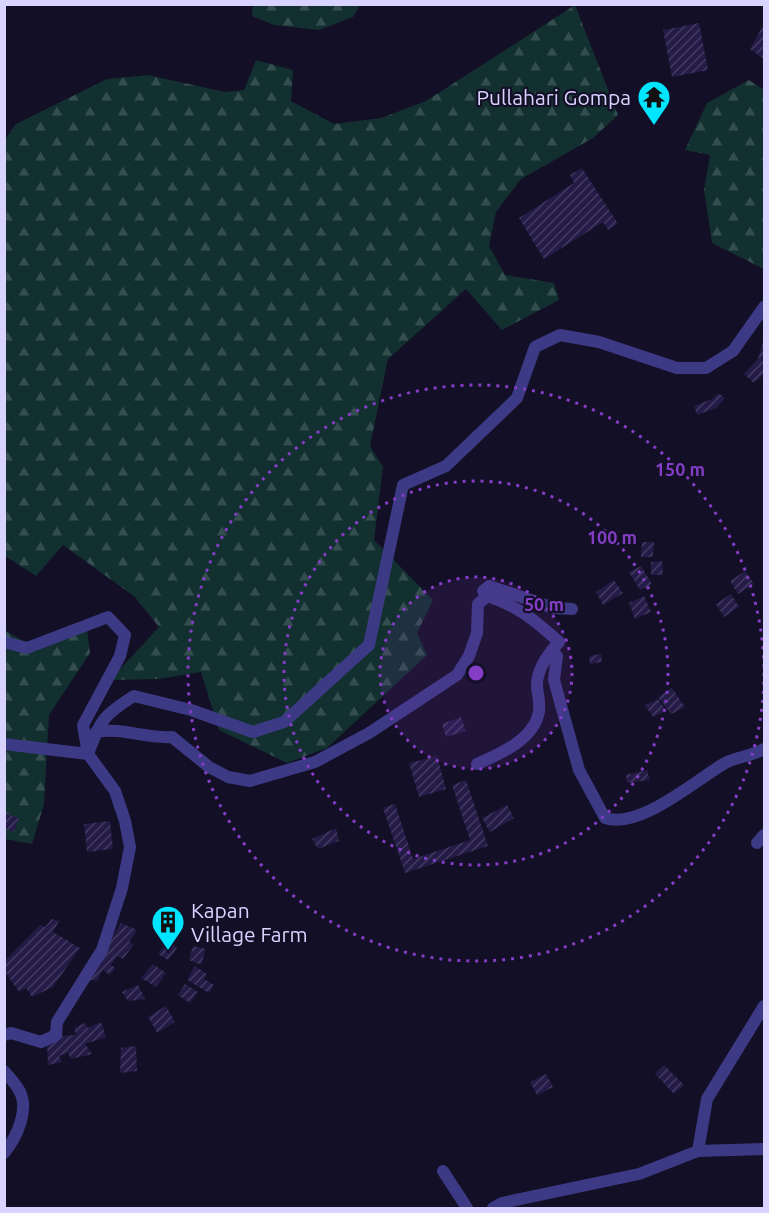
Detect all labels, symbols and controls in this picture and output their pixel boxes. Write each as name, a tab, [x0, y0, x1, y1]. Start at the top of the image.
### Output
temple icon: Pullahari Gompa	[636, 79, 672, 126]
place label: Pullahari Gompa	[477, 85, 631, 109]
text: 150 m	[655, 459, 705, 479]
text: 100 m	[587, 527, 637, 547]
text: 50 m	[524, 594, 564, 614]
centre of rings	[466, 663, 486, 683]
place label: Kapan Village Farm	[191, 898, 308, 946]
building icon: Kapan Village Farm	[150, 904, 186, 951]

